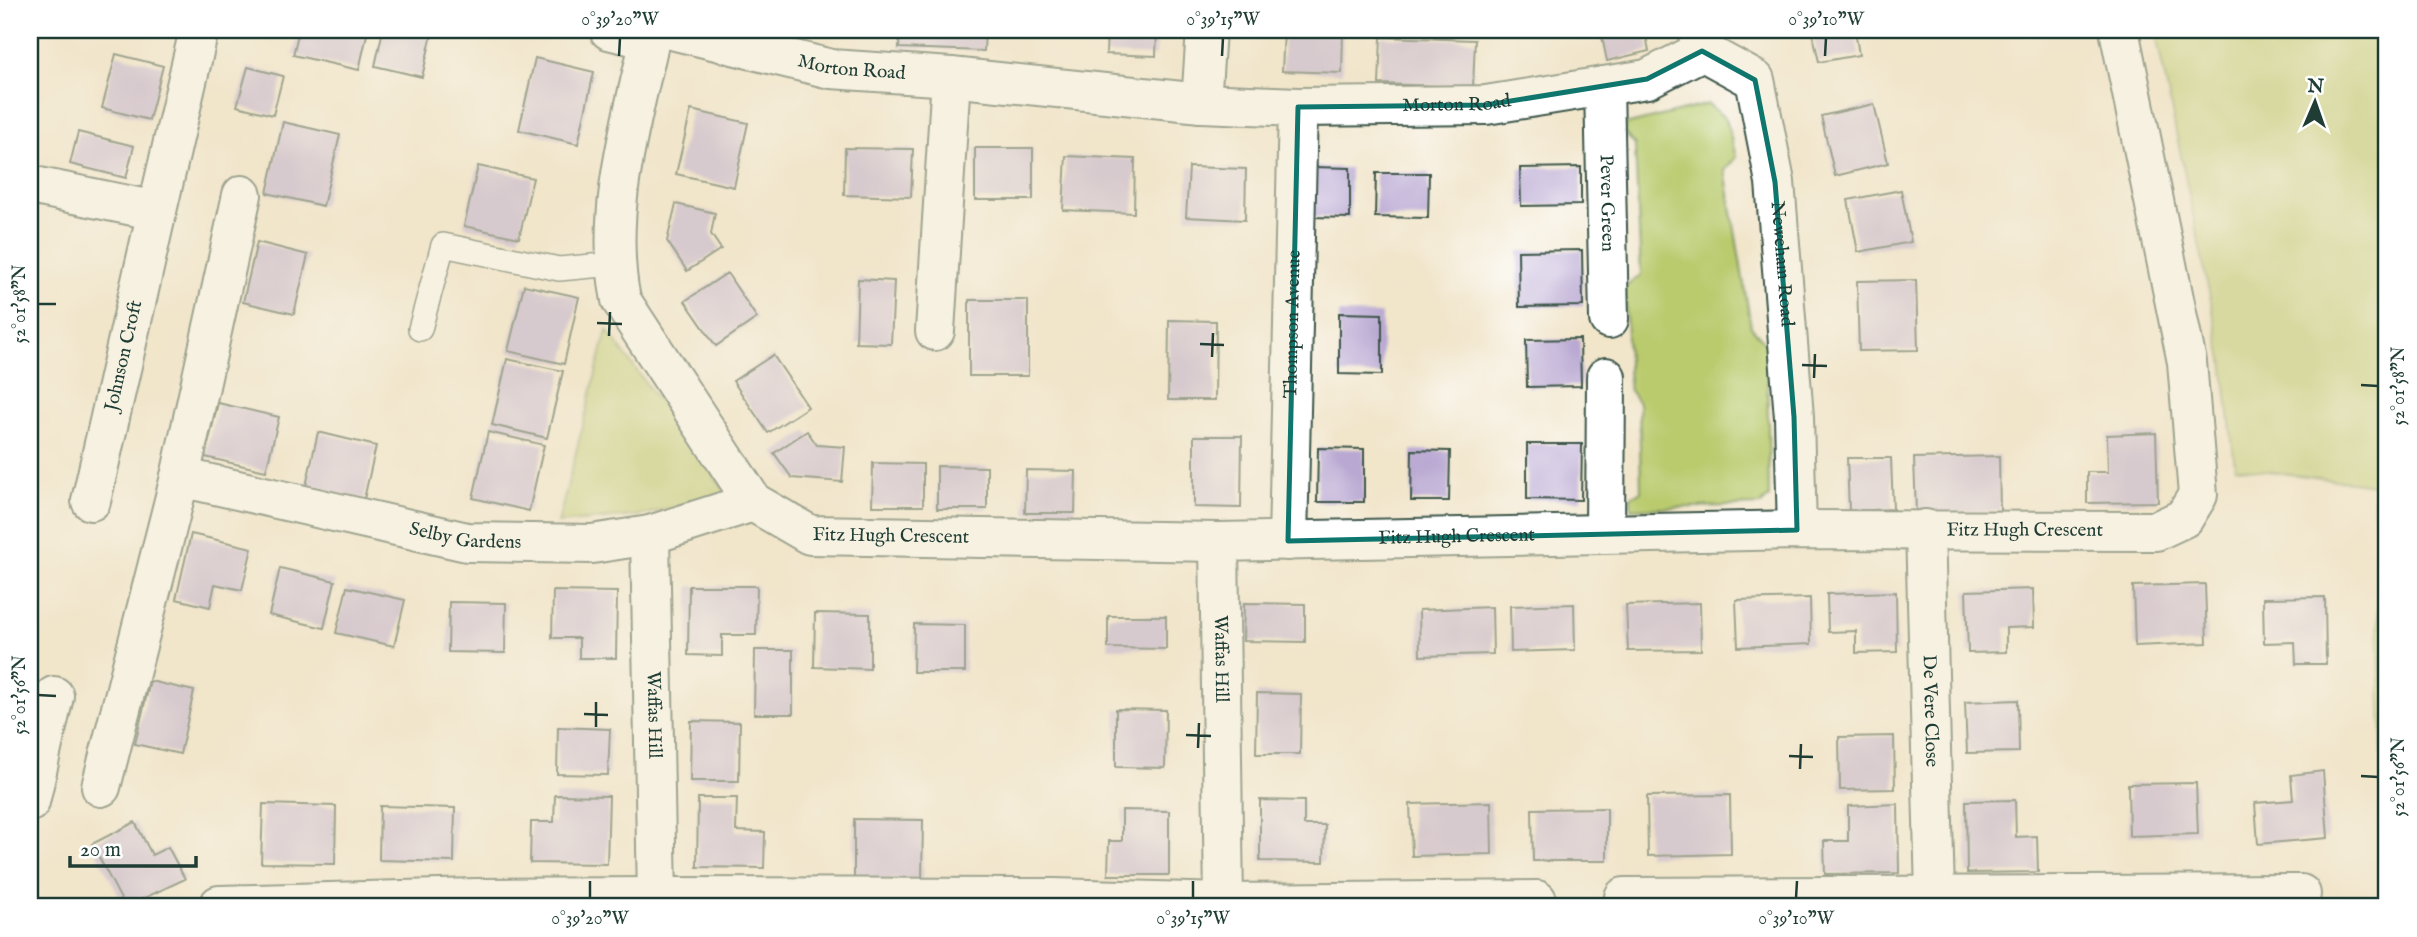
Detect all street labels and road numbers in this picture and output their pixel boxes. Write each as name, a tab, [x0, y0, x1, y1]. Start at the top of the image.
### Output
street label: Morton Road	[795, 49, 907, 86]
street label: Morton Road	[1402, 89, 1513, 118]
street label: Pever Green	[1593, 154, 1620, 252]
street label: Neweham Road	[1765, 200, 1799, 328]
street label: Thompson Avenue	[1279, 249, 1307, 399]
street label: Johnson Croft	[99, 298, 148, 415]
street label: Selby Gardens	[407, 517, 522, 555]
street label: Fitz Hugh Crescent	[1946, 518, 2103, 543]
street label: Fitz Hugh Crescent	[812, 523, 970, 550]
street label: Fitz Hugh Crescent	[1378, 523, 1536, 551]
street label: Waffas Hill	[1208, 615, 1233, 704]
street label: De Vere Close	[1916, 654, 1944, 768]
street label: Waffas Hill	[641, 671, 666, 760]

